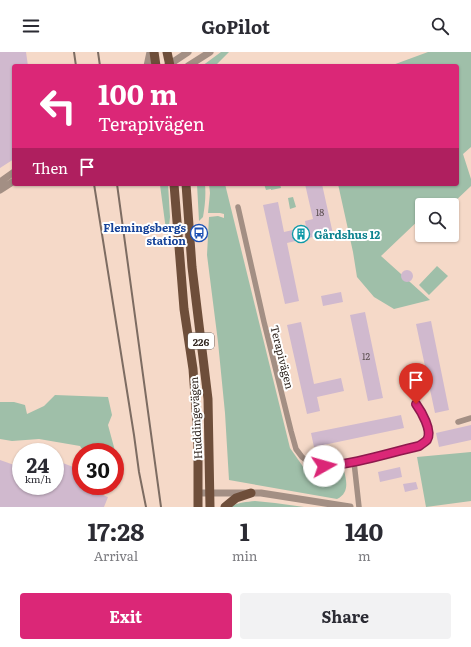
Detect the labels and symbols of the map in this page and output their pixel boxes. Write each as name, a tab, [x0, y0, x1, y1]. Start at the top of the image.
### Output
house number: 18	[316, 205, 324, 219]
place label: Flemingsbergs station	[103, 219, 187, 248]
bus stop icon: Flemingsbergs station	[189, 223, 209, 243]
building icon: Gårdshus 12	[291, 224, 311, 244]
place label: Gårdshus 12	[314, 226, 380, 242]
street label: Terapivägen	[267, 323, 299, 391]
road number: 226	[188, 333, 214, 349]
house number: 12	[362, 349, 371, 363]
pin	[399, 363, 433, 404]
street label: Huddingevägen	[185, 376, 205, 460]
speed limit sign: 30	[72, 443, 124, 495]
position arrow	[303, 445, 345, 487]

